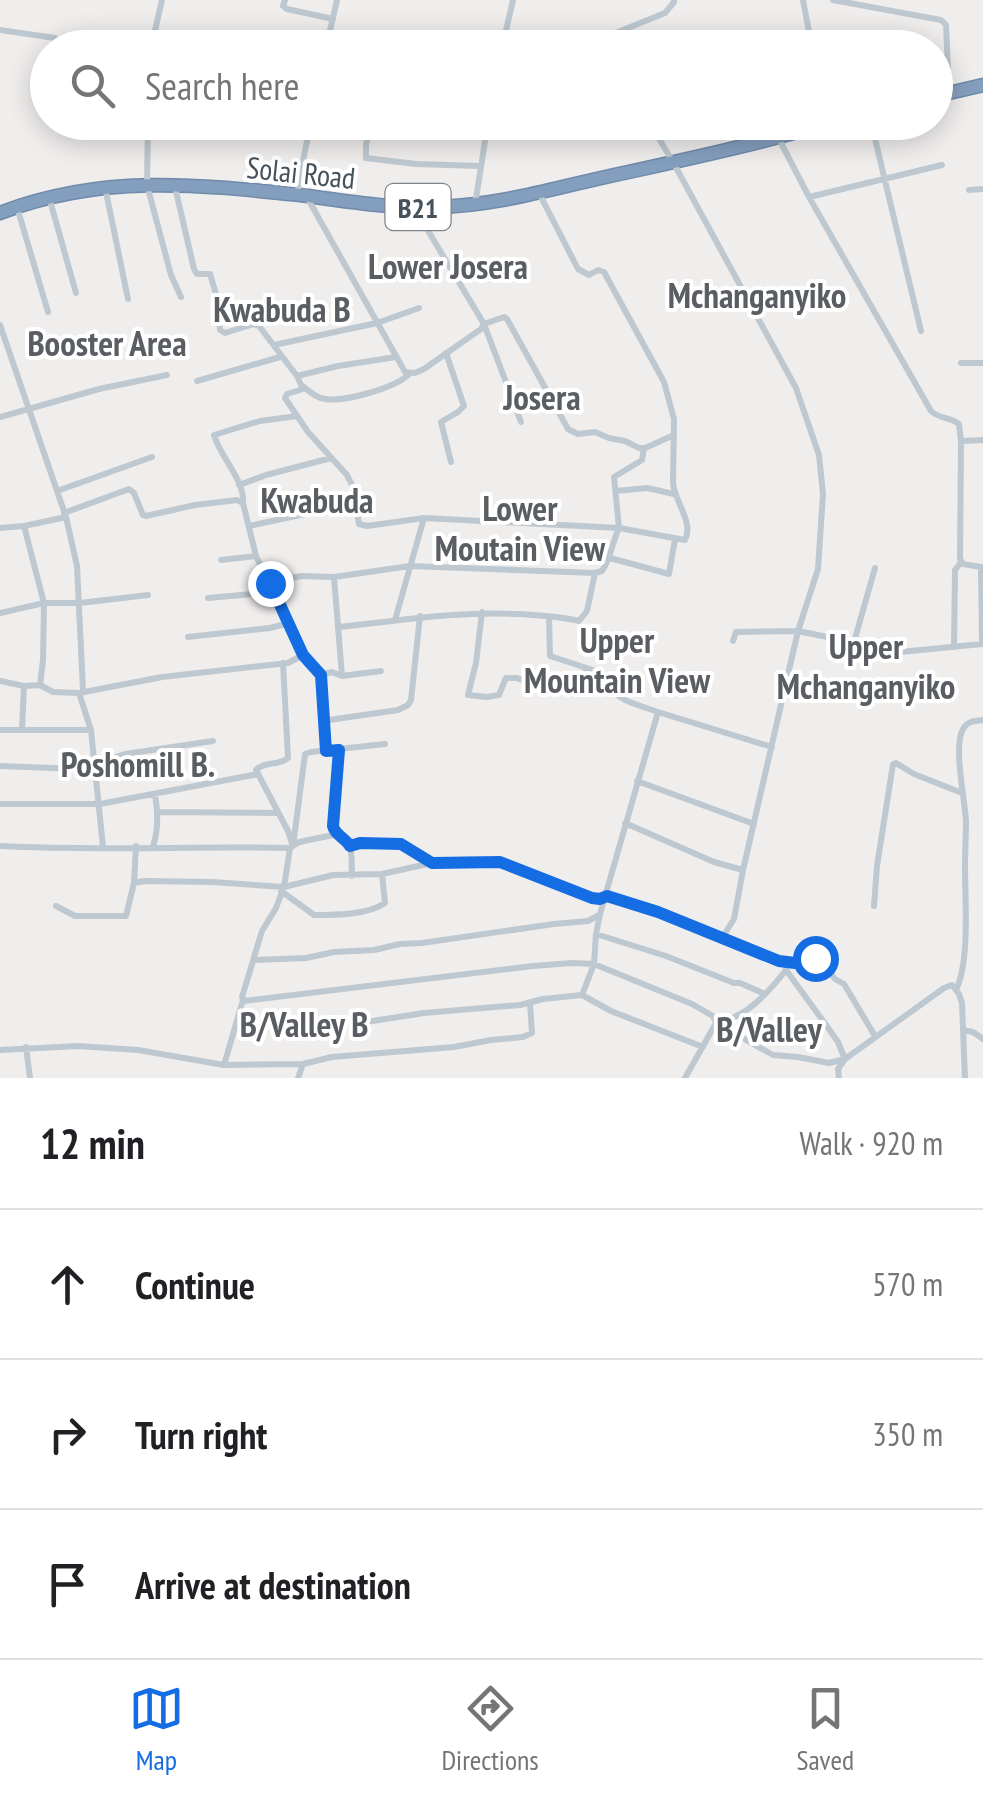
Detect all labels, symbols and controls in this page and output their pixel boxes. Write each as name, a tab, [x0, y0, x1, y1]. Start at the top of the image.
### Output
search box	[30, 30, 953, 140]
icon: search	[65, 58, 120, 113]
text: Search here	[145, 61, 299, 110]
street label: Solai Road	[245, 147, 357, 197]
road number: B21	[386, 184, 450, 230]
district label: Lower Josera	[368, 243, 528, 289]
district label: Mchanganyiko	[668, 272, 846, 318]
district label: Kwabuda B	[213, 286, 351, 332]
district label: Booster Area	[27, 320, 187, 366]
district label: Josera	[502, 374, 581, 420]
district label: Kwabuda	[260, 477, 374, 523]
district label: Lower Moutain View	[435, 485, 606, 571]
route end	[248, 561, 294, 607]
district label: Upper Mountain View	[524, 617, 711, 703]
district label: Upper Mchanganyiko	[777, 623, 955, 709]
district label: Poshomill B.	[61, 741, 215, 787]
route start	[793, 936, 839, 982]
district label: B/Valley B	[240, 1001, 368, 1047]
district label: B/Valley	[716, 1006, 823, 1052]
text: 12 min	[40, 1116, 145, 1171]
text: Walk · 920 m	[799, 1122, 943, 1164]
icon: ahead	[40, 1257, 95, 1312]
text: Continue	[135, 1260, 255, 1309]
text: 570 m	[872, 1263, 943, 1305]
icon: right	[40, 1407, 95, 1462]
text: Turn right	[135, 1410, 267, 1459]
text: 350 m	[872, 1413, 943, 1455]
icon: arrive	[40, 1557, 95, 1612]
text: Arrive at destination	[135, 1560, 411, 1609]
tab: Map	[129, 1681, 184, 1778]
tab: Directions	[441, 1681, 539, 1778]
tab: Saved	[796, 1681, 854, 1778]

